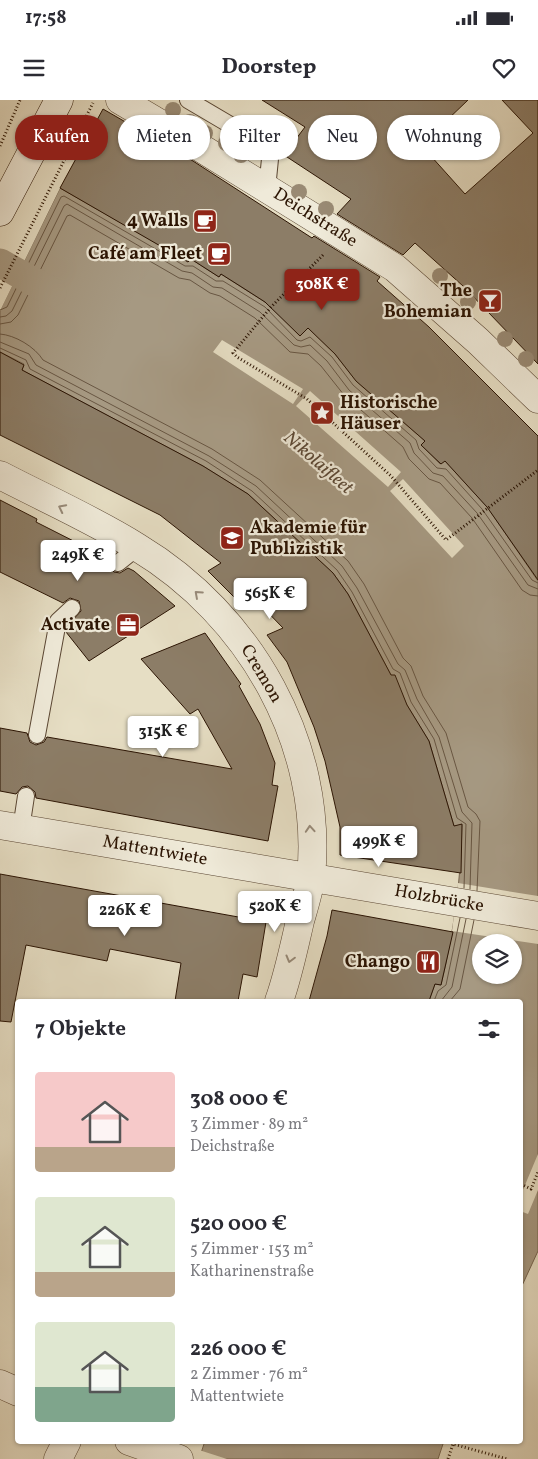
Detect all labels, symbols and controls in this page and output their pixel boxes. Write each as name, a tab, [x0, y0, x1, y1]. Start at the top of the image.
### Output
text: 17:58	[25, 5, 67, 31]
text: Doorstep	[222, 52, 316, 83]
icon: menu	[20, 54, 48, 82]
icon: heart	[490, 54, 518, 82]
chip: Kaufen	[15, 115, 108, 160]
chip: Mieten	[118, 115, 210, 160]
chip: Filter	[220, 115, 298, 160]
chip: Neu	[308, 115, 377, 160]
chip: Wohnung	[387, 115, 500, 160]
street label: Deichstraße	[268, 182, 362, 254]
cafe icon: 4 Walls	[192, 208, 218, 234]
place label: 4 Walls	[127, 209, 188, 234]
cafe icon: Café am Fleet	[206, 241, 232, 267]
place label: Café am Fleet	[88, 242, 202, 267]
pin: 308K €	[281, 268, 363, 311]
text: 308K €	[295, 274, 349, 296]
place label: The Bohemian	[384, 279, 472, 325]
bar icon: The Bohemian	[477, 288, 503, 314]
place label: Historische Häuser	[340, 391, 437, 437]
place icon: Historische Häuser	[309, 400, 335, 426]
water label: Nikolaifleet	[278, 425, 359, 501]
one-way arrow	[58, 504, 67, 514]
place label: Akademie für Publizistik	[250, 516, 367, 562]
school or university icon: Akademie für Publizistik	[219, 525, 245, 551]
pin: 249K €	[37, 540, 119, 582]
text: 249K €	[52, 545, 104, 567]
pin: 565K €	[229, 578, 311, 620]
text: 565K €	[245, 583, 295, 605]
one-way arrow	[195, 591, 204, 600]
office icon: Activate	[115, 612, 141, 638]
place label: Activate	[41, 613, 110, 638]
street label: Cremon	[234, 640, 288, 708]
pin: 315K €	[122, 716, 204, 758]
text: 315K €	[139, 721, 187, 743]
one-way arrow	[305, 825, 316, 833]
pin: 499K €	[338, 826, 420, 868]
street label: Mattentwiete	[101, 829, 209, 873]
text: 499K €	[352, 831, 406, 853]
street label: Holzbrücke	[392, 879, 486, 919]
pin: 520K €	[234, 890, 316, 933]
pin: 226K €	[84, 894, 166, 937]
text: 520K €	[249, 896, 301, 918]
text: 226K €	[99, 900, 151, 922]
map controls	[472, 934, 522, 984]
button: layers	[472, 934, 522, 984]
restaurant icon: Chango	[415, 949, 441, 975]
place label: Chango	[345, 950, 410, 975]
one-way arrow	[286, 954, 296, 962]
text: 7 Objekte	[35, 1015, 126, 1044]
icon: filters	[475, 1015, 503, 1043]
text: 308 000 €	[190, 1085, 288, 1114]
icon: home	[75, 1092, 135, 1152]
text: 3 Zimmer · 89 m²	[190, 1114, 308, 1136]
text: Deichstraße	[190, 1136, 275, 1158]
text: 520 000 €	[190, 1210, 287, 1239]
icon: home	[75, 1217, 135, 1277]
text: 5 Zimmer · 153 m²	[190, 1239, 313, 1261]
text: Katharinenstraße	[190, 1261, 314, 1283]
text: 226 000 €	[190, 1335, 286, 1364]
icon: home	[75, 1342, 135, 1402]
text: 2 Zimmer · 76 m²	[190, 1364, 308, 1386]
text: Mattentwiete	[190, 1386, 284, 1408]

